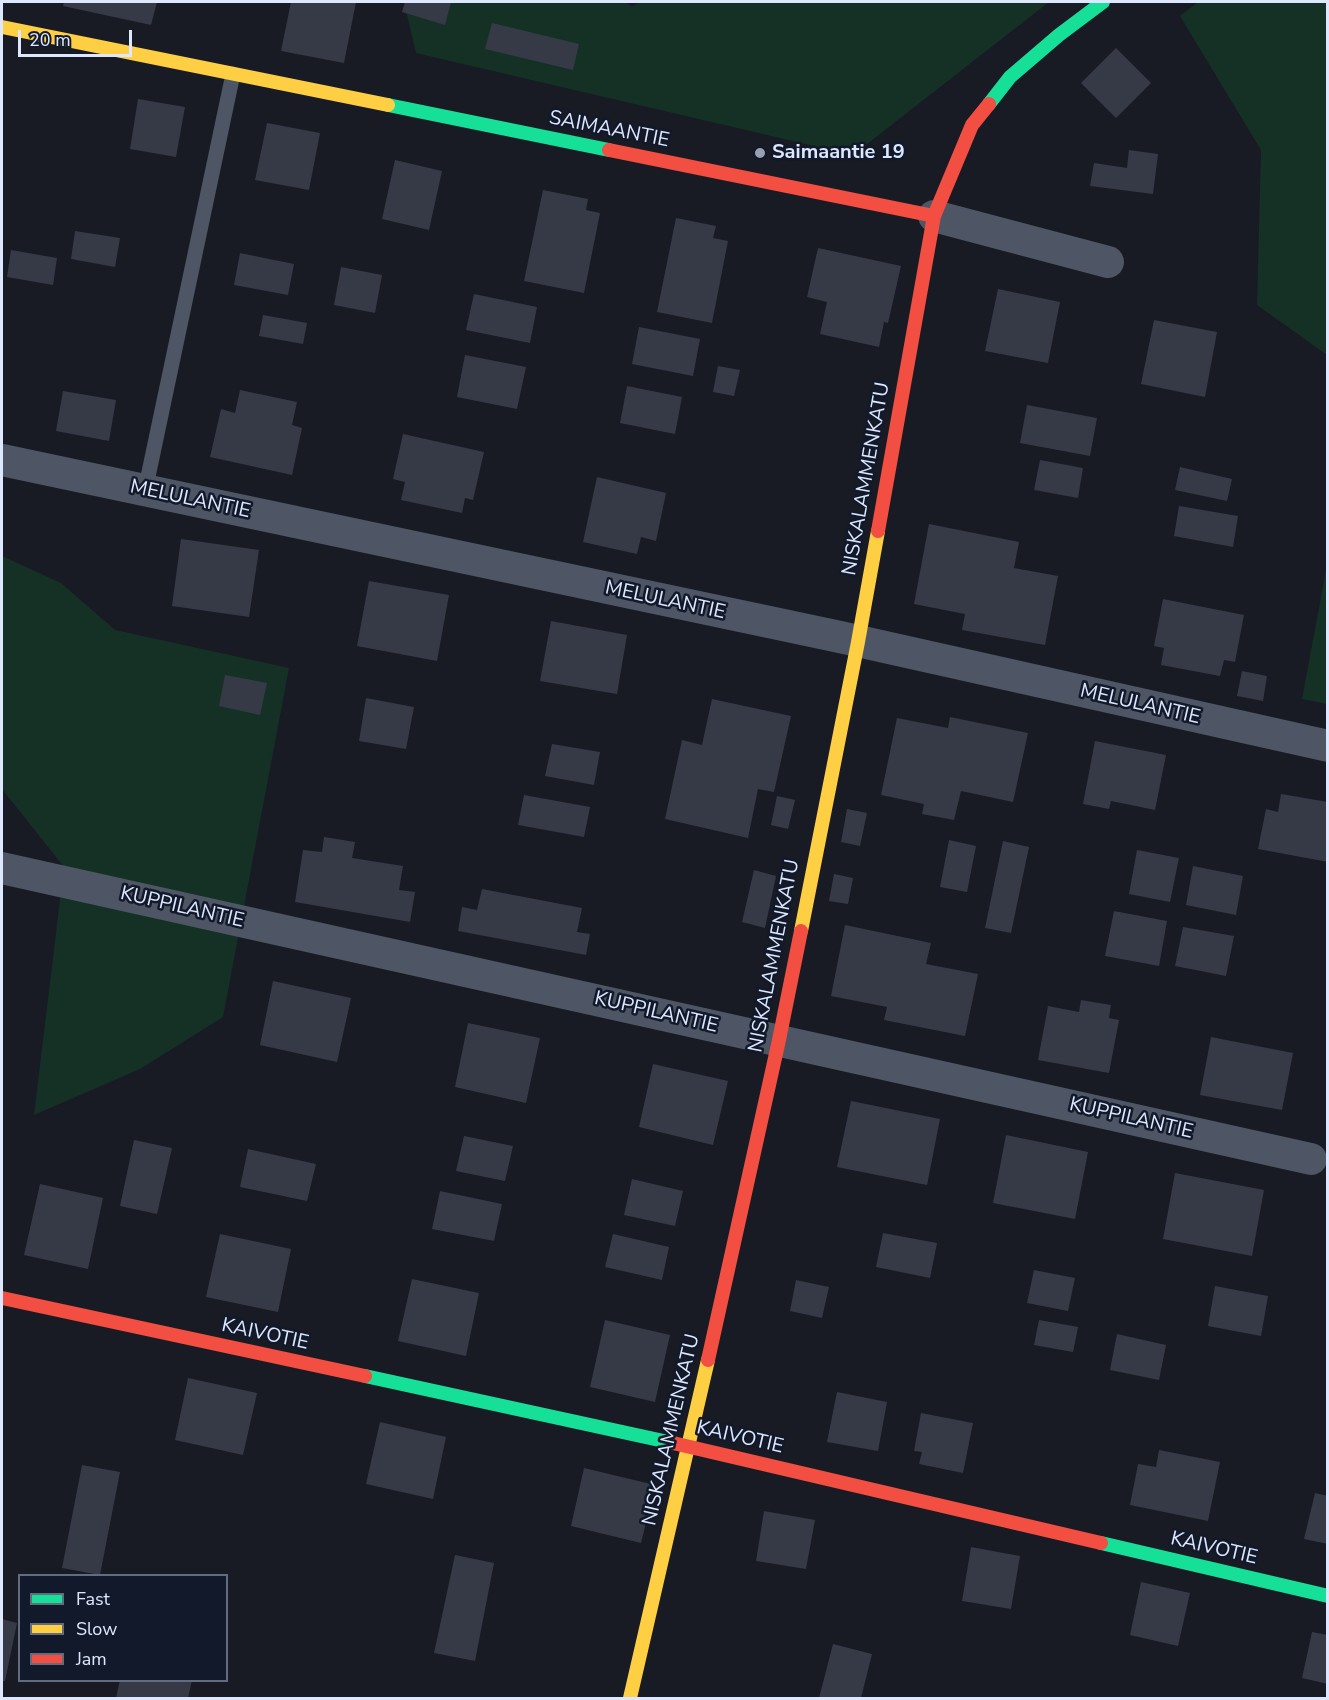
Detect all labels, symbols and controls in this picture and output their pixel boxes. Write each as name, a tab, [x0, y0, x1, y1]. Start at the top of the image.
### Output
scale bar	[21, 18, 135, 56]
text: 20 m	[29, 28, 71, 52]
street label: SAIMAANTIE	[547, 107, 671, 153]
place label: Saimaantie 19	[772, 141, 905, 165]
marker: Saimaantie 19	[753, 146, 767, 160]
street label: NISKALAMMENKATU	[838, 380, 896, 578]
street label: MELULANTIE	[128, 476, 252, 524]
street label: MELULANTIE	[603, 577, 727, 625]
street label: MELULANTIE	[1078, 680, 1202, 730]
street label: NISKALAMMENKATU	[745, 857, 805, 1055]
street label: KUPPILANTIE	[118, 882, 246, 934]
street label: KUPPILANTIE	[592, 987, 720, 1039]
street label: KUPPILANTIE	[1067, 1093, 1195, 1145]
street label: KAIVOTIE	[219, 1314, 311, 1356]
street label: NISKALAMMENKATU	[638, 1332, 706, 1528]
street label: KAIVOTIE	[694, 1416, 786, 1460]
street label: KAIVOTIE	[1168, 1527, 1260, 1571]
legend	[18, 1574, 228, 1682]
text: Fast	[76, 1587, 110, 1611]
text: Slow	[76, 1617, 117, 1641]
text: Jam	[76, 1647, 107, 1671]

